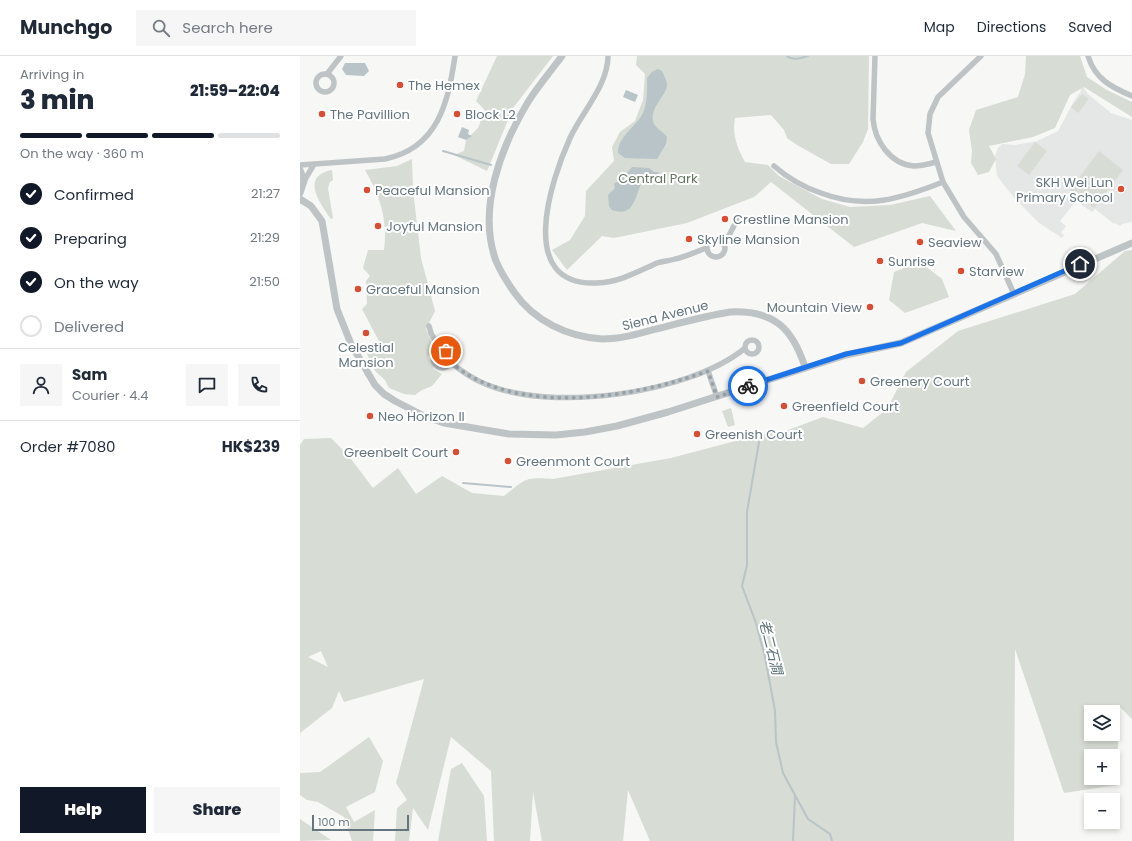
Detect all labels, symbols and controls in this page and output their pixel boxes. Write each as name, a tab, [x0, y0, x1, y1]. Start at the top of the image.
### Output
search box	[136, 10, 416, 46]
text: Munchgo	[20, 14, 112, 41]
icon: search	[150, 17, 172, 39]
text: Search here	[182, 17, 273, 38]
text: Map	[924, 17, 955, 37]
text: Directions	[977, 17, 1046, 37]
text: Saved	[1068, 17, 1112, 37]
text: Arriving in	[20, 65, 84, 84]
place label: The Hemex	[408, 76, 480, 95]
text: 21:59–22:04	[190, 80, 280, 101]
marker: The Hemex	[395, 80, 405, 90]
text: 3 min	[20, 82, 94, 118]
place label: The Pavillion	[330, 105, 410, 124]
place label: Block L2	[465, 105, 516, 124]
marker: The Pavillion	[317, 109, 327, 119]
marker: Block L2	[452, 109, 462, 119]
text: On the way · 360 m	[20, 144, 144, 163]
park label: Central Park	[618, 169, 698, 188]
place label: SKH Wei Lun Primary School	[1016, 173, 1113, 207]
place label: Peaceful Mansion	[375, 181, 490, 200]
icon: check	[20, 183, 42, 205]
text: Confirmed	[54, 184, 134, 205]
text: 21:27	[251, 184, 280, 203]
marker: SKH Wei Lun Primary School	[1116, 184, 1126, 194]
marker: Peaceful Mansion	[362, 185, 372, 195]
place label: Crestline Mansion	[733, 210, 849, 229]
marker: Crestline Mansion	[720, 214, 730, 224]
place label: Joyful Mansion	[386, 217, 483, 236]
marker: Joyful Mansion	[373, 221, 383, 231]
icon: check	[20, 227, 42, 249]
text: Preparing	[54, 228, 127, 249]
text: 21:29	[250, 228, 280, 247]
place label: Skyline Mansion	[697, 230, 800, 249]
place label: Seaview	[928, 233, 982, 252]
marker: Skyline Mansion	[684, 234, 694, 244]
marker: Seaview	[915, 237, 925, 247]
pin	[1063, 247, 1097, 281]
place label: Sunrise	[888, 252, 935, 271]
icon: home	[1069, 253, 1091, 275]
marker: Sunrise	[875, 256, 885, 266]
place label: Starview	[969, 262, 1025, 281]
marker: Starview	[956, 266, 966, 276]
icon: check	[20, 271, 42, 293]
text: On the way	[54, 272, 139, 293]
text: 21:50	[249, 272, 280, 291]
place label: Graceful Mansion	[366, 280, 480, 299]
marker: Graceful Mansion	[353, 284, 363, 294]
street label: Siena Avenue	[620, 296, 710, 335]
place label: Mountain View	[767, 298, 862, 317]
marker: Mountain View	[865, 302, 875, 312]
text: Delivered	[54, 316, 124, 337]
marker: Celestial Mansion	[361, 328, 371, 338]
pin	[429, 334, 463, 368]
place label: Celestial Mansion	[338, 338, 394, 372]
icon: bag	[435, 340, 457, 362]
button: person	[20, 364, 62, 406]
text: Sam	[72, 364, 107, 385]
button: chat	[186, 364, 228, 406]
button: phone	[238, 364, 280, 406]
courier	[728, 366, 768, 406]
place label: Greenery Court	[870, 372, 970, 391]
icon: bike	[737, 375, 759, 397]
marker: Greenery Court	[857, 376, 867, 386]
text: Courier · 4.4	[72, 386, 148, 405]
place label: Greenfield Court	[792, 397, 899, 416]
marker: Greenfield Court	[779, 401, 789, 411]
place label: Neo Horizon II	[378, 407, 465, 426]
marker: Neo Horizon II	[365, 411, 375, 421]
place label: Greenish Court	[705, 425, 803, 444]
marker: Greenish Court	[692, 429, 702, 439]
text: Order #7080	[20, 436, 116, 457]
text: HK$239	[222, 436, 280, 457]
place label: Greenbelt Court	[344, 443, 448, 462]
marker: Greenbelt Court	[451, 447, 461, 457]
place label: Greenmont Court	[516, 452, 630, 471]
marker: Greenmont Court	[503, 456, 513, 466]
water label: 老二石澗	[755, 617, 788, 679]
map controls	[1084, 705, 1120, 829]
button: layers	[1084, 705, 1120, 741]
button: +	[1084, 749, 1120, 785]
button: Help	[20, 787, 146, 833]
button: Share	[154, 787, 280, 833]
button: −	[1084, 793, 1120, 829]
scale bar	[312, 813, 409, 832]
text: 100 m	[318, 814, 350, 830]

